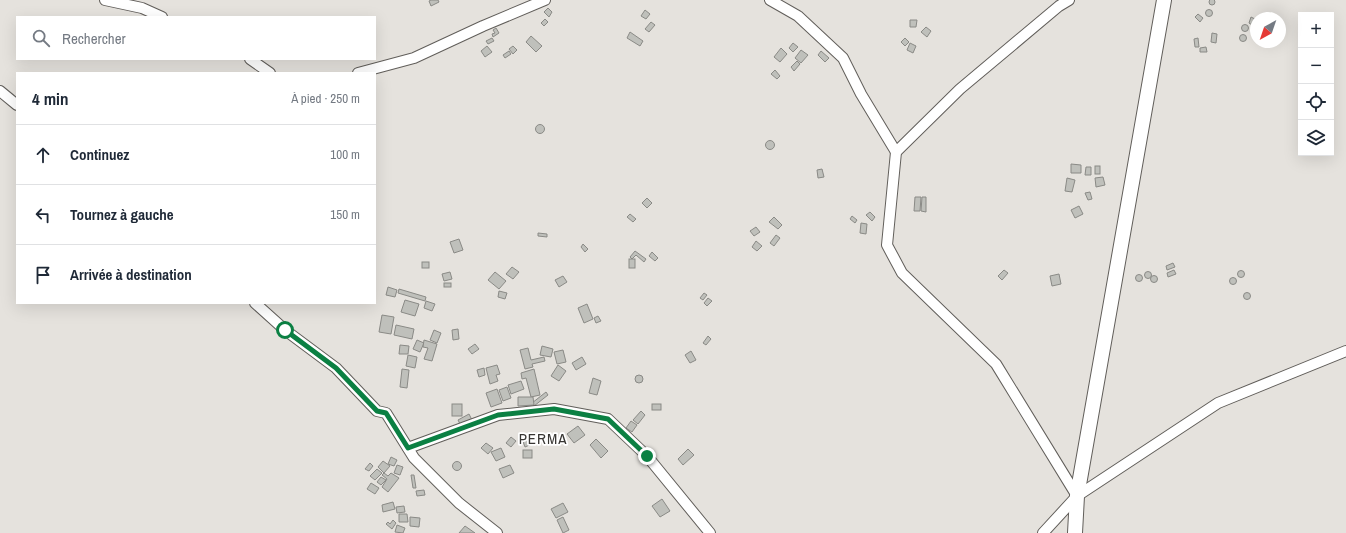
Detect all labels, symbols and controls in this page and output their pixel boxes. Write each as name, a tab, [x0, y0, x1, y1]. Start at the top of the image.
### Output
north arrow	[1250, 12, 1286, 48]
map controls	[1298, 12, 1334, 156]
button: +	[1298, 12, 1334, 48]
search box	[16, 16, 376, 60]
icon: search	[30, 27, 52, 49]
text: Rechercher	[62, 28, 126, 49]
button: −	[1298, 48, 1334, 84]
button: locate	[1298, 84, 1334, 120]
text: 4 min	[32, 87, 68, 110]
text: À pied · 250 m	[291, 90, 360, 107]
button: layers	[1298, 120, 1334, 156]
icon: ahead	[32, 144, 54, 166]
text: Continuez	[70, 144, 129, 165]
text: 100 m	[330, 146, 360, 163]
icon: left	[32, 204, 54, 226]
text: Tournez à gauche	[70, 204, 174, 225]
text: 150 m	[330, 206, 360, 223]
icon: arrive	[32, 264, 54, 286]
text: Arrivée à destination	[70, 264, 192, 285]
route start	[276, 321, 294, 339]
district label: PERMA	[519, 428, 567, 449]
route end	[638, 447, 656, 465]

